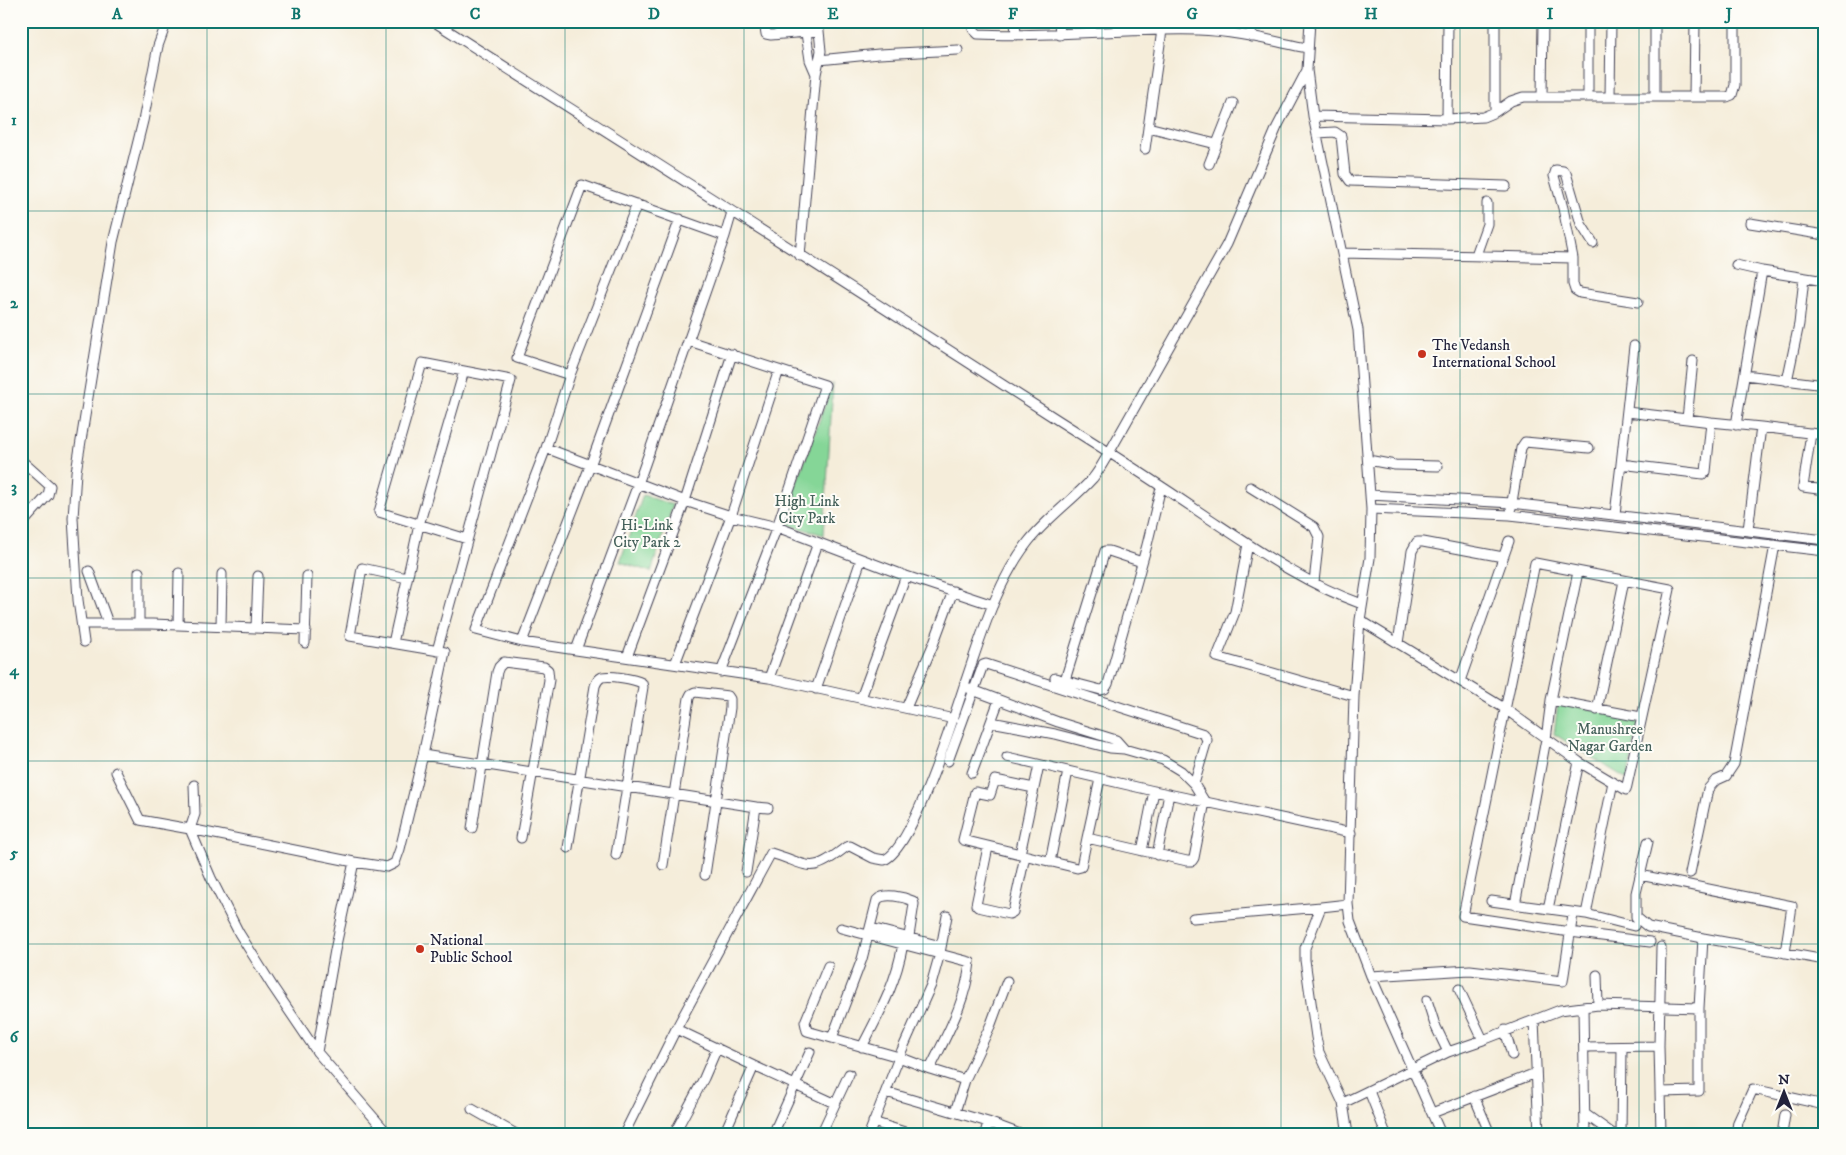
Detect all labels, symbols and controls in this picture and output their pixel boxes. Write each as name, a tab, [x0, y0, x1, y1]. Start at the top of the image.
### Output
text: A	[111, 4, 123, 24]
text: B	[291, 4, 301, 24]
text: C	[470, 4, 480, 24]
text: D	[648, 4, 660, 24]
text: E	[827, 4, 839, 24]
text: F	[1008, 4, 1018, 24]
text: G	[1186, 4, 1198, 24]
text: H	[1364, 4, 1378, 24]
text: I	[1547, 4, 1554, 24]
text: J	[1724, 4, 1733, 24]
text: 1	[11, 110, 17, 130]
text: 2	[10, 293, 19, 313]
place label: The Vedansh International School	[1432, 336, 1556, 372]
marker: The Vedansh International School	[1416, 348, 1428, 360]
text: 3	[11, 477, 17, 497]
park label: High Link City Park	[775, 492, 840, 528]
park label: Hi-Link City Park 2	[613, 516, 681, 552]
text: 4	[8, 660, 19, 680]
park label: Manushree Nagar Garden	[1568, 720, 1653, 756]
text: 5	[9, 843, 18, 863]
place label: National Public School	[430, 931, 513, 967]
marker: National Public School	[414, 943, 426, 955]
text: 6	[10, 1027, 20, 1047]
north arrow	[1758, 1068, 1808, 1118]
text: N	[1778, 1071, 1790, 1089]

